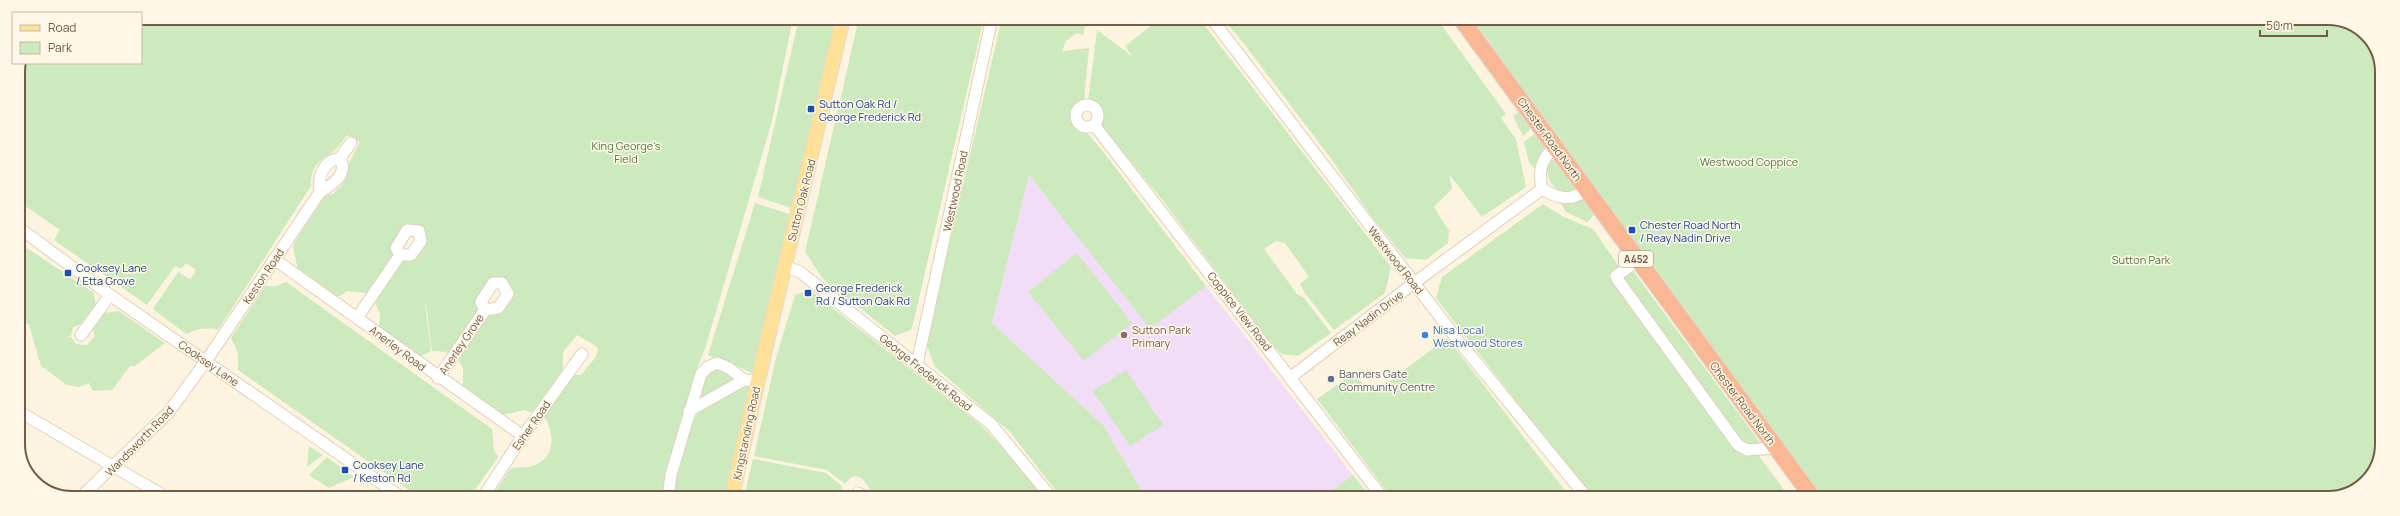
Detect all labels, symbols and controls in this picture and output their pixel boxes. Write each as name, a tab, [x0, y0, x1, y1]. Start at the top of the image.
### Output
legend	[12, 12, 142, 64]
scale bar	[2260, 12, 2327, 38]
text: 50 m	[2266, 17, 2293, 34]
text: Road	[48, 19, 76, 36]
text: Park	[48, 39, 73, 56]
street label: Chester Road North	[1514, 94, 1586, 184]
place label: Sutton Oak Rd / George Frederick Rd	[819, 96, 921, 124]
marker: Sutton Oak Rd / George Frederick Rd	[806, 104, 816, 114]
park label: King George's Field	[592, 138, 661, 166]
street label: Westwood Road	[939, 149, 971, 233]
park label: Westwood Coppice	[1700, 154, 1799, 169]
street label: Sutton Oak Road	[783, 157, 819, 243]
place label: Chester Road North / Reay Nadin Drive	[1640, 217, 1741, 245]
street label: Westwood Road	[1365, 223, 1427, 297]
marker: Chester Road North / Reay Nadin Drive	[1627, 225, 1637, 235]
street label: Keston Road	[239, 245, 287, 307]
road number: A452	[1619, 251, 1653, 267]
park label: Sutton Park	[2112, 252, 2171, 267]
place label: Cooksey Lane / Etta Grove	[76, 260, 148, 288]
marker: Cooksey Lane / Etta Grove	[63, 268, 73, 278]
street label: Coppice View Road	[1204, 268, 1276, 354]
place label: George Frederick Rd / Sutton Oak Rd	[816, 280, 910, 308]
street label: Reay Nadin Drive	[1330, 286, 1407, 349]
marker: George Frederick Rd / Sutton Oak Rd	[803, 288, 813, 298]
street label: Anerley Grove	[435, 310, 487, 377]
street label: Anerley Road	[367, 322, 429, 374]
place label: Sutton Park Primary	[1132, 322, 1191, 350]
place label: Nisa Local Westwood Stores	[1433, 322, 1523, 350]
street label: George Frederick Road	[877, 330, 975, 414]
marker: Sutton Park Primary	[1119, 330, 1129, 340]
marker: Nisa Local Westwood Stores	[1420, 330, 1430, 340]
street label: Cooksey Lane	[176, 336, 243, 390]
street label: Chester Road North	[1707, 358, 1779, 448]
place label: Banners Gate Community Centre	[1339, 366, 1436, 394]
marker: Banners Gate Community Centre	[1326, 374, 1336, 384]
street label: Kingstanding Road	[729, 385, 763, 481]
street label: Esher Road	[508, 397, 554, 453]
street label: Wandsworth Road	[102, 403, 176, 479]
place label: Cooksey Lane / Keston Rd	[353, 457, 425, 485]
marker: Cooksey Lane / Keston Rd	[340, 465, 350, 475]

